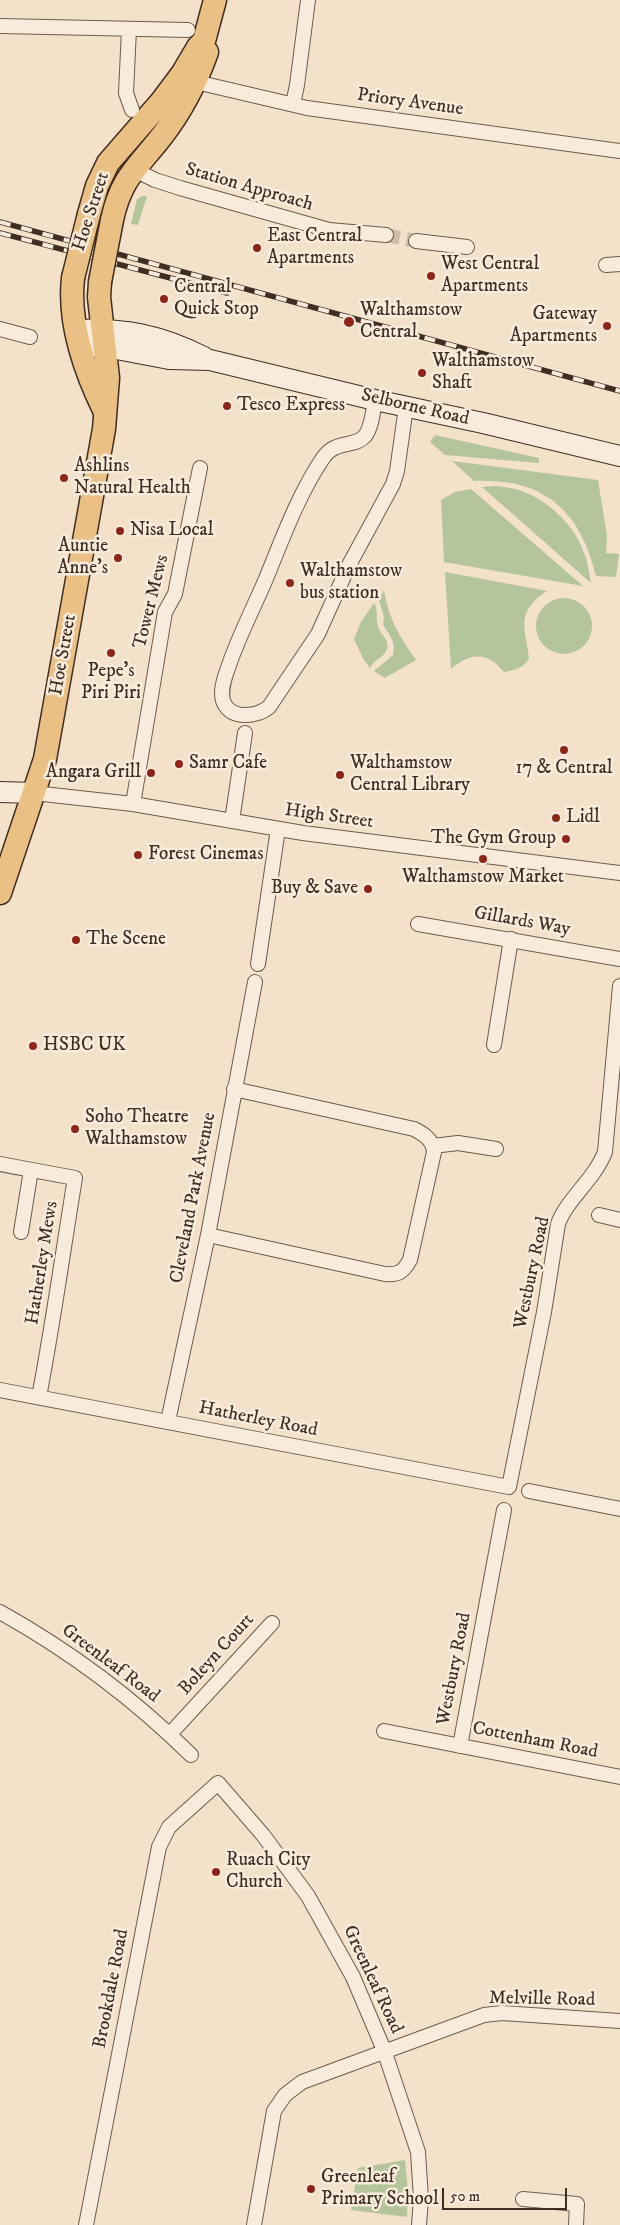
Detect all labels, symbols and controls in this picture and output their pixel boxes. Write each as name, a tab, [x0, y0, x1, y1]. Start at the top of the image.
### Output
street label: Priory Avenue	[355, 84, 465, 122]
street label: Station Approach	[182, 159, 316, 217]
street label: Hoe Street	[69, 170, 115, 254]
place label: East Central Apartments	[267, 226, 362, 270]
marker: East Central Apartments	[251, 242, 263, 254]
place label: West Central Apartments	[441, 254, 539, 298]
marker: West Central Apartments	[425, 270, 437, 282]
place label: Central Quick Stop	[174, 277, 259, 321]
marker: Central Quick Stop	[158, 293, 170, 305]
place label: Walthamstow Central	[360, 300, 462, 344]
place label: Gateway Apartments	[510, 304, 597, 348]
marker: Walthamstow Central	[342, 315, 356, 329]
marker: Gateway Apartments	[601, 320, 613, 332]
place label: Walthamstow Shaft	[432, 351, 534, 395]
marker: Walthamstow Shaft	[416, 367, 428, 379]
street label: Selborne Road	[359, 385, 471, 431]
place label: Tesco Express	[237, 395, 345, 417]
marker: Tesco Express	[221, 400, 233, 412]
place label: Ashlins Natural Health	[74, 456, 191, 500]
marker: Ashlins Natural Health	[58, 472, 70, 484]
place label: Nisa Local	[130, 520, 213, 542]
marker: Nisa Local	[114, 525, 126, 537]
place label: Auntie Anne's	[57, 536, 108, 580]
marker: Auntie Anne's	[112, 552, 124, 564]
street label: Tower Mews	[129, 553, 175, 651]
place label: Walthamstow bus station	[300, 561, 402, 605]
marker: Walthamstow bus station	[284, 577, 296, 589]
street label: Hoe Street	[46, 613, 82, 697]
marker: Pepe's Piri Piri	[105, 647, 117, 659]
place label: Pepe's Piri Piri	[81, 661, 141, 705]
marker: 17 & Central	[558, 744, 570, 756]
place label: Samr Cafe	[189, 753, 267, 775]
place label: Walthamstow Central Library	[350, 753, 470, 797]
marker: Samr Cafe	[173, 758, 185, 770]
place label: 17 & Central	[515, 758, 613, 780]
place label: Angara Grill	[46, 762, 141, 784]
marker: Angara Grill	[145, 767, 157, 779]
marker: Walthamstow Central Library	[334, 769, 346, 781]
street label: High Street	[283, 800, 375, 834]
place label: Lidl	[566, 807, 600, 829]
marker: Lidl	[550, 812, 562, 824]
place label: The Gym Group	[431, 828, 556, 850]
marker: The Gym Group	[560, 833, 572, 845]
place label: Forest Cinemas	[148, 844, 264, 866]
marker: Forest Cinemas	[132, 849, 144, 861]
marker: Walthamstow Market	[477, 853, 489, 865]
place label: Walthamstow Market	[402, 867, 564, 889]
place label: Buy & Save	[271, 878, 358, 900]
marker: Buy & Save	[362, 883, 374, 895]
street label: Gillards Way	[472, 902, 572, 942]
place label: The Scene	[86, 929, 166, 951]
marker: The Scene	[70, 934, 82, 946]
place label: HSBC UK	[43, 1035, 126, 1057]
marker: HSBC UK	[27, 1040, 39, 1052]
place label: Soho Theatre Walthamstow	[85, 1107, 189, 1151]
street label: Cleveland Park Avenue	[166, 1110, 222, 1286]
marker: Soho Theatre Walthamstow	[69, 1123, 81, 1135]
street label: Hatherley Mews	[22, 1200, 64, 1326]
street label: Westbury Road	[510, 1215, 556, 1331]
street label: Hatherley Road	[197, 1397, 319, 1443]
street label: Boleyn Court	[174, 1610, 260, 1700]
street label: Westbury Road	[433, 1611, 477, 1727]
street label: Greenleaf Road	[56, 1620, 164, 1708]
street label: Cottenham Road	[470, 1718, 600, 1764]
place label: Ruach City Church	[226, 1850, 311, 1894]
marker: Ruach City Church	[210, 1866, 222, 1878]
street label: Greenleaf Road	[337, 1922, 407, 2038]
street label: Brookdale Road	[89, 1927, 135, 2051]
street label: Melville Road	[489, 1988, 595, 2012]
place label: Greenleaf Primary School	[321, 2167, 439, 2211]
scale bar	[445, 2178, 570, 2210]
marker: Greenleaf Primary School	[305, 2183, 317, 2195]
text: 50 m	[450, 2187, 480, 2206]

